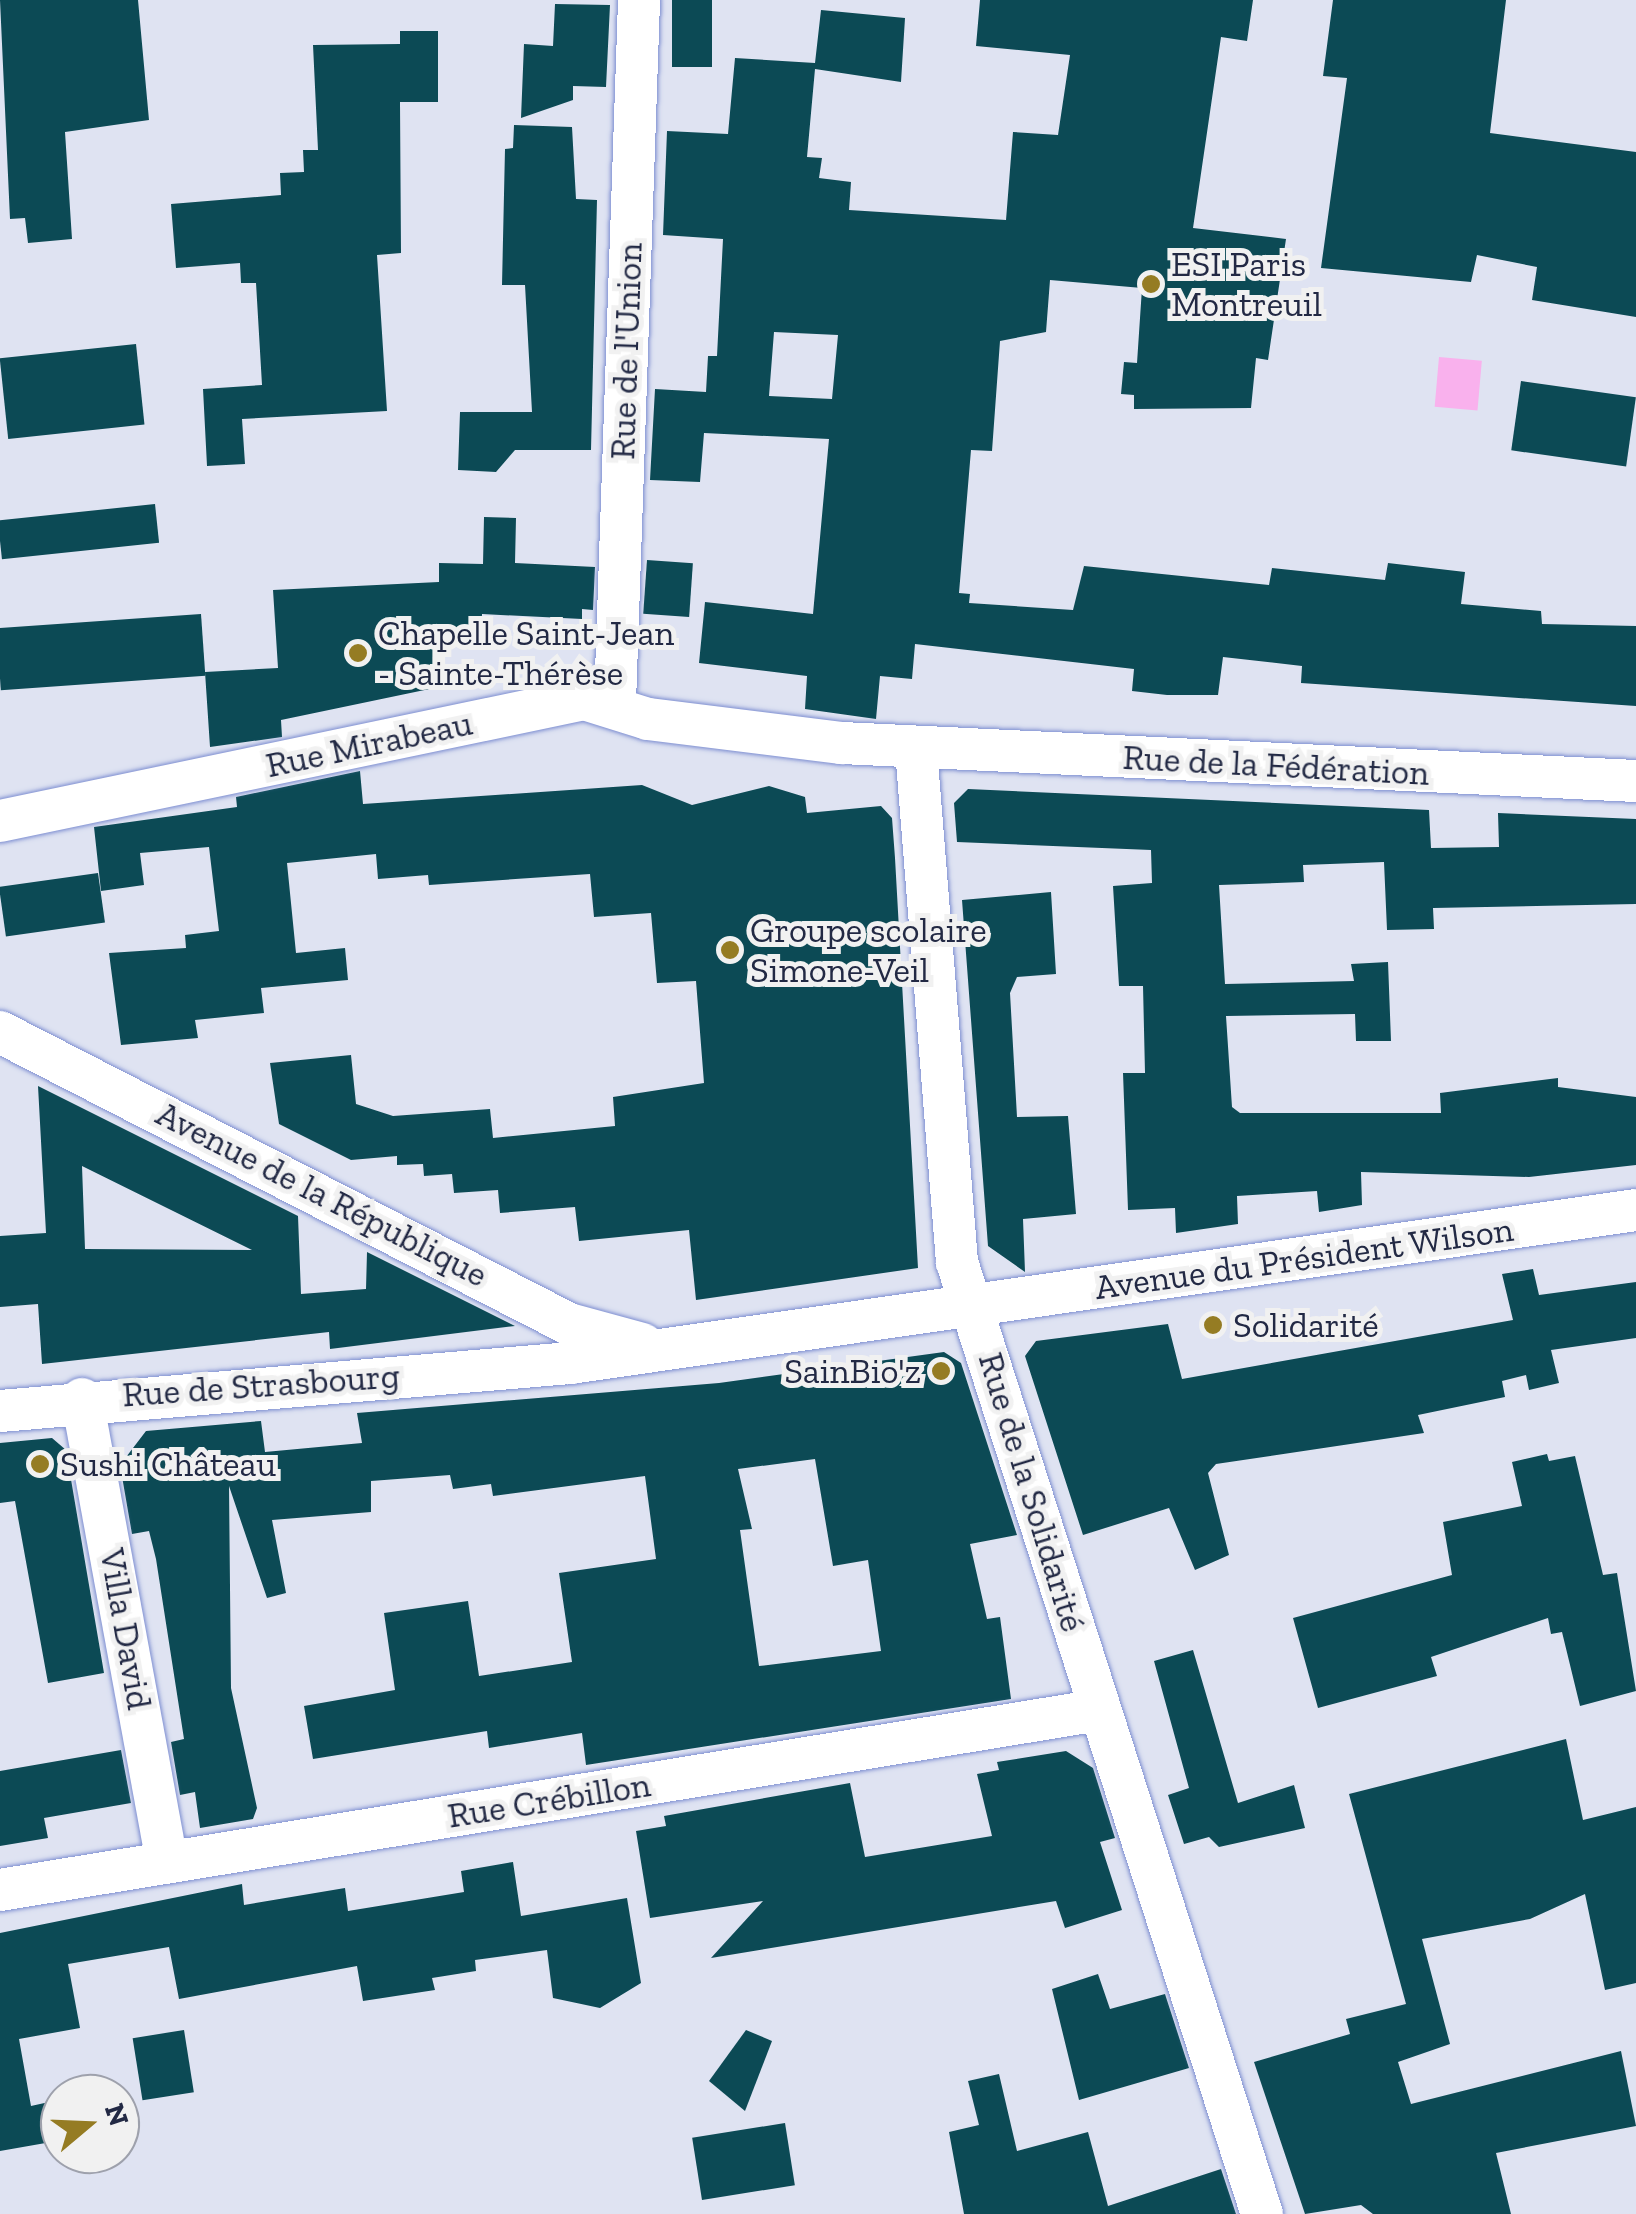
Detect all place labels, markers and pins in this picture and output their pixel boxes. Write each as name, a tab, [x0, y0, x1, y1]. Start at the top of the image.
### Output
place label: ESI Paris Montreuil	[1171, 243, 1322, 325]
marker: ESI Paris Montreuil	[1140, 273, 1162, 295]
place label: Chapelle Saint-Jean - Sainte-Thérèse	[378, 612, 674, 694]
marker: Chapelle Saint-Jean - Sainte-Thérèse	[347, 642, 369, 664]
place label: Groupe scolaire Simone-Veil	[750, 909, 987, 991]
marker: Groupe scolaire Simone-Veil	[719, 939, 741, 961]
place label: Solidarité	[1233, 1304, 1379, 1346]
marker: Solidarité	[1202, 1314, 1224, 1336]
place label: SainBio'z	[784, 1350, 921, 1392]
marker: SainBio'z	[930, 1360, 952, 1382]
place label: Sushi Château	[60, 1443, 276, 1485]
marker: Sushi Château	[29, 1453, 51, 1475]

